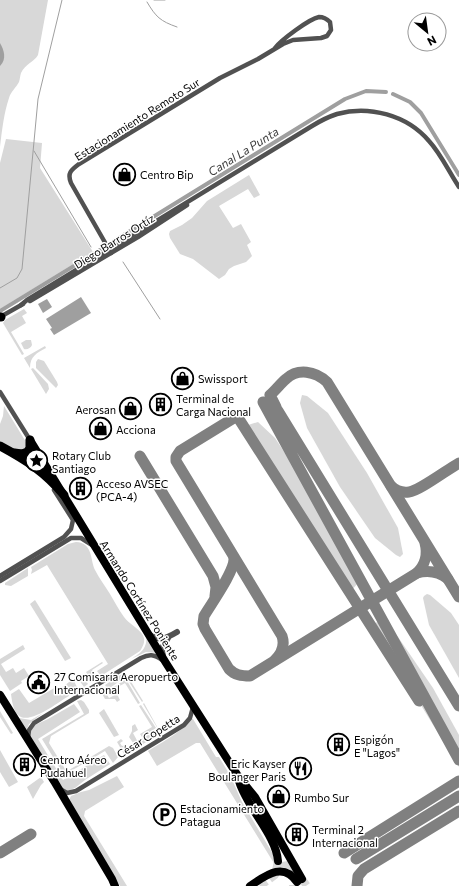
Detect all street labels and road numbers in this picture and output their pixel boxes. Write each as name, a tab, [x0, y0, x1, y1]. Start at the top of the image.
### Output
street label: Estacionamiento Remoto Sur	[72, 75, 203, 163]
street label: Diego Barros Ortíz	[71, 211, 157, 271]
street label: Armando Cortínez Poniente	[98, 538, 182, 663]
street label: César Copetta	[114, 711, 182, 761]

